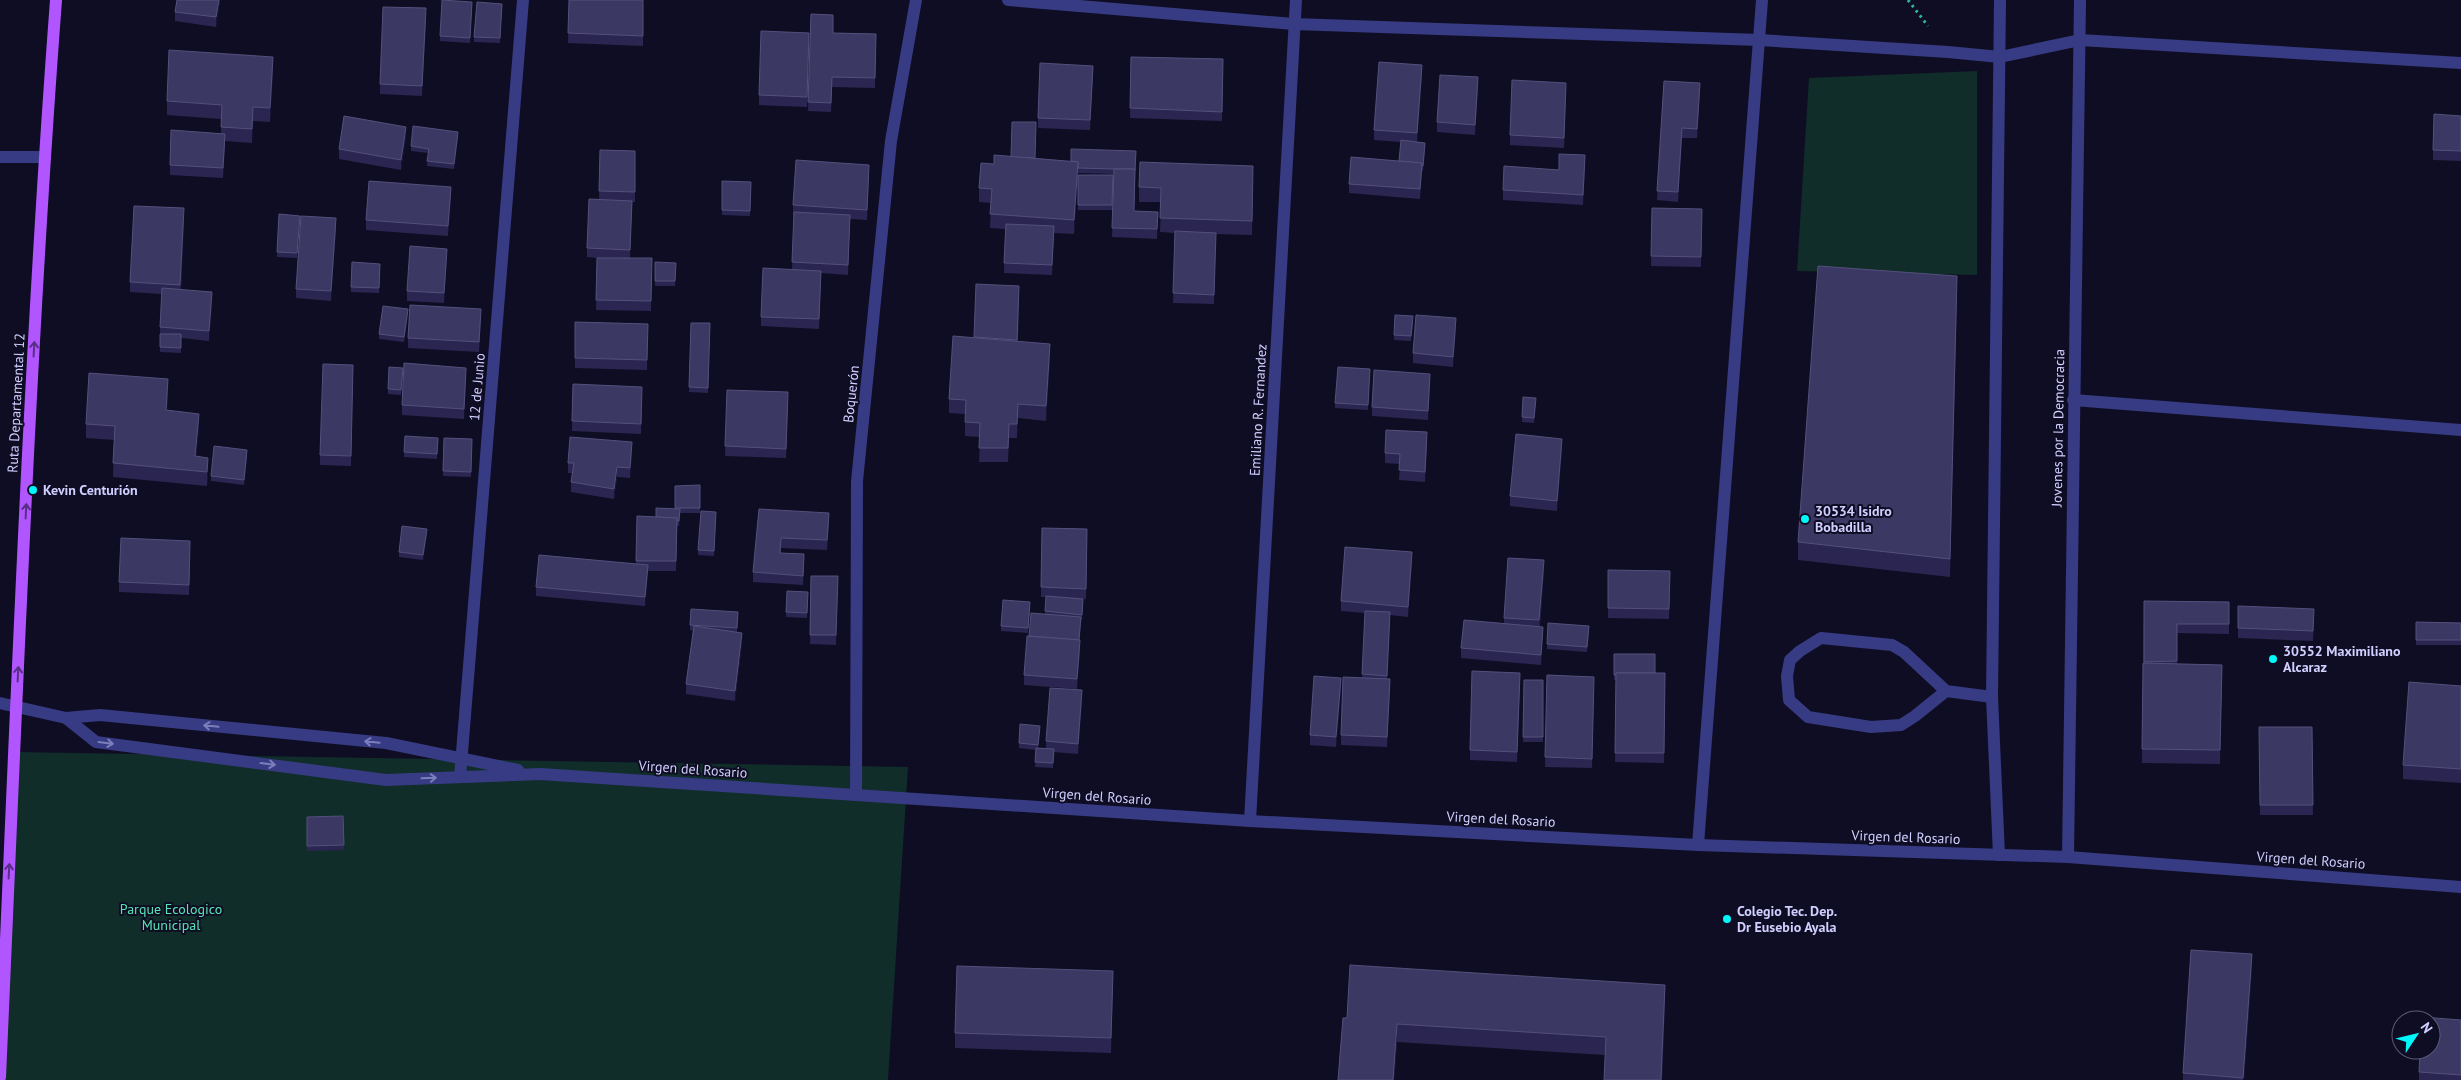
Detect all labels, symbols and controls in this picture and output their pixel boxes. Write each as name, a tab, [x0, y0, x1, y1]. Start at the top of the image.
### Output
street label: Ruta Departamental 12	[3, 333, 29, 473]
one-way arrow	[30, 341, 39, 357]
street label: Emiliano R. Fernandez	[1246, 343, 1270, 477]
street label: Jovenes por la Democracia	[2048, 349, 2068, 508]
street label: 12 de Junio	[465, 352, 489, 422]
street label: Boquerón	[839, 364, 863, 424]
place label: Kevin Centurión	[43, 481, 138, 499]
marker: Kevin Centurión	[27, 484, 39, 496]
place label: 30534 Isidro Bobadilla	[1815, 502, 1892, 536]
one-way arrow	[21, 504, 30, 520]
marker: 30534 Isidro Bobadilla	[1799, 513, 1811, 525]
place label: 30552 Maximiliano Alcaraz	[2283, 642, 2401, 676]
marker: 30552 Maximiliano Alcaraz	[2267, 653, 2279, 665]
one-way arrow	[13, 666, 22, 682]
one-way arrow	[203, 721, 219, 731]
one-way arrow	[365, 737, 381, 747]
one-way arrow	[98, 738, 114, 748]
street label: Virgen del Rosario	[637, 756, 748, 782]
one-way arrow	[259, 760, 275, 770]
one-way arrow	[421, 774, 437, 783]
street label: Virgen del Rosario	[1041, 783, 1152, 809]
street label: Virgen del Rosario	[1445, 807, 1556, 831]
street label: Virgen del Rosario	[1850, 826, 1961, 848]
street label: Virgen del Rosario	[2255, 847, 2366, 873]
one-way arrow	[5, 863, 14, 879]
park label: Parque Ecologico Municipal	[120, 900, 222, 934]
place label: Colegio Tec. Dep. Dr Eusebio Ayala	[1737, 902, 1837, 936]
marker: Colegio Tec. Dep. Dr Eusebio Ayala	[1721, 913, 1733, 925]
north arrow	[2391, 1010, 2441, 1060]
text: N	[2417, 1019, 2437, 1036]

